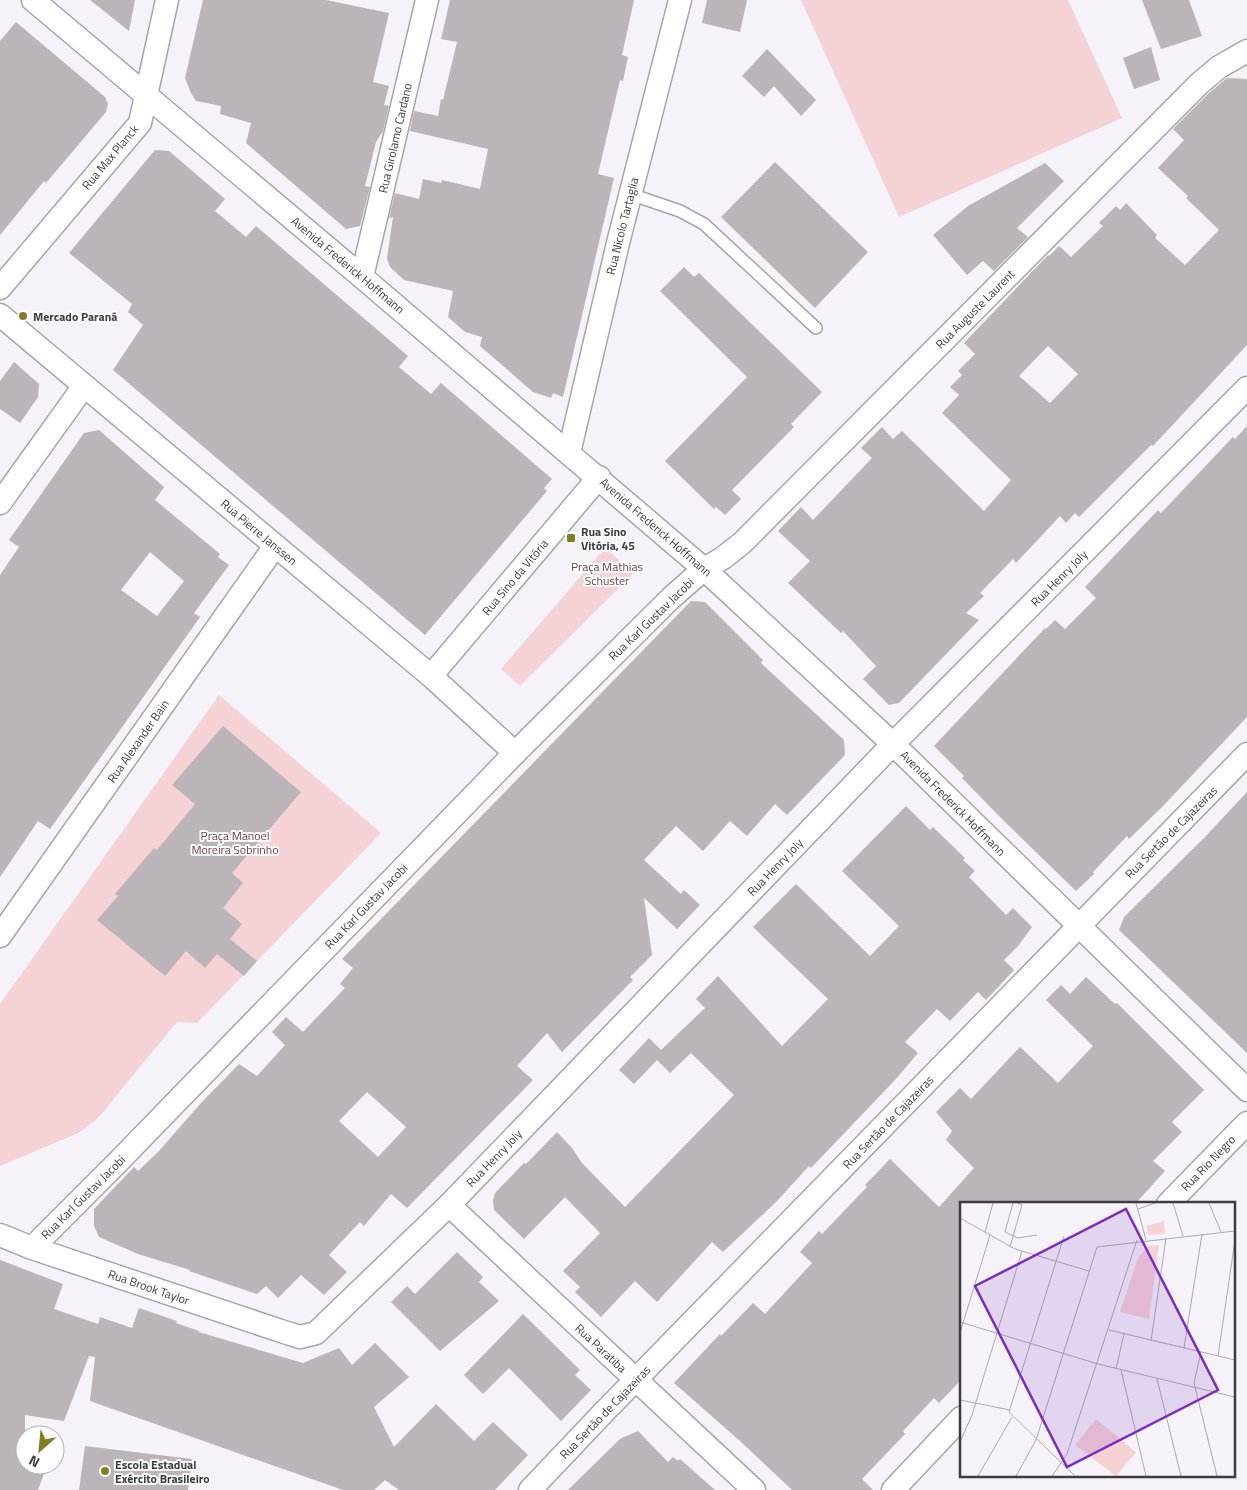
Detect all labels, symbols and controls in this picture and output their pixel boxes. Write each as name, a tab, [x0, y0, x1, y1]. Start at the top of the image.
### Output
street label: Rua Girolamo Cardano	[373, 81, 417, 195]
street label: Rua Max Planck	[77, 120, 143, 194]
street label: Rua Nicolo Tartaglia	[601, 175, 643, 277]
street label: Avenida Frederick Hoffmann	[287, 212, 409, 318]
street label: Rua Auguste Laurent	[931, 264, 1020, 353]
place label: Mercado Paraná	[33, 307, 117, 326]
marker: Mercado Paraná	[17, 310, 29, 322]
street label: Avenida Frederick Hoffmann	[596, 473, 716, 581]
street label: Rua Pierre Janssen	[217, 494, 301, 570]
place label: Rua Sino Vitória, 45	[581, 522, 635, 555]
marker: Rua Sino Vitória, 45	[565, 532, 577, 544]
street label: Rua Sino da Vitória	[477, 535, 553, 619]
street label: Rua Henry Joly	[1026, 545, 1092, 611]
park label: Praça Mathias Schuster	[571, 557, 643, 590]
street label: Rua Karl Gustav Jacobi	[604, 573, 698, 665]
street label: Rua Alexander Bain	[102, 695, 174, 787]
street label: Avenida Frederick Hoffmann	[896, 746, 1010, 860]
street label: Rua Sertão de Cajazeiras	[1120, 781, 1222, 883]
park label: Praça Manoel Moreira Sobrinho	[191, 826, 279, 859]
street label: Rua Henry Joly	[743, 834, 808, 900]
street label: Rua Karl Gustav Jacobi	[320, 859, 412, 953]
street label: Rua Sertão de Cajazeiras	[838, 1070, 938, 1173]
street label: Rua Henry Joly	[462, 1125, 527, 1191]
street label: Rua Rio Negro	[1176, 1130, 1240, 1196]
street label: Rua Karl Gustav Jacobi	[36, 1150, 130, 1244]
inset map	[960, 1202, 1234, 1478]
street label: Rua Brook Taylor	[106, 1264, 192, 1310]
street label: Rua Paratiba	[571, 1319, 631, 1377]
street label: Rua Sertão de Cajazeiras	[555, 1360, 655, 1463]
north arrow	[15, 1425, 65, 1475]
text: N	[25, 1450, 43, 1474]
place label: Escola Estadual Exército Brasileiro	[115, 1455, 210, 1488]
marker: Escola Estadual Exército Brasileiro	[99, 1465, 111, 1477]

